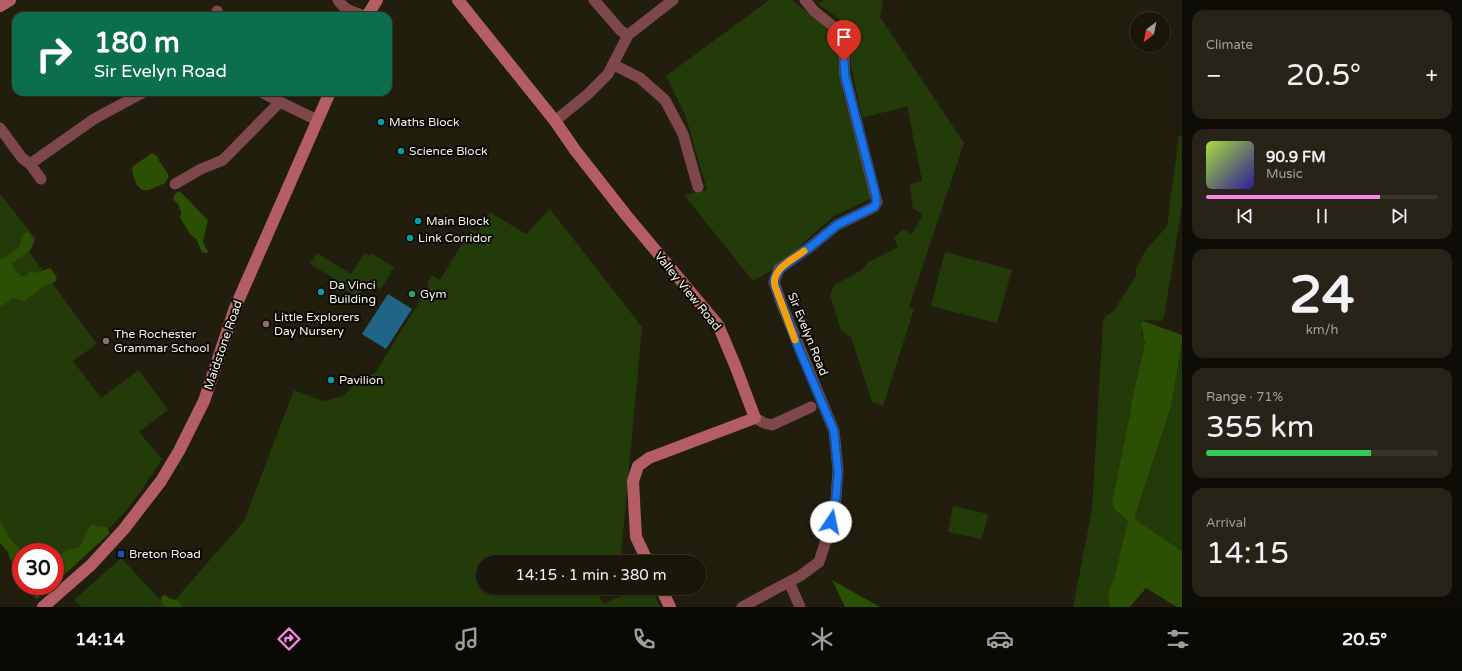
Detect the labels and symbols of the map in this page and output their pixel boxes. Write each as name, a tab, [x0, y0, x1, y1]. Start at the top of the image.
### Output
north arrow	[1130, 12, 1170, 52]
pin	[827, 20, 861, 61]
place label: Maths Block	[389, 115, 460, 129]
marker: Maths Block	[376, 117, 386, 127]
place label: Science Block	[409, 144, 488, 158]
marker: Science Block	[396, 146, 406, 156]
place label: Main Block	[426, 214, 490, 228]
marker: Main Block	[413, 216, 423, 226]
place label: Link Corridor	[418, 231, 492, 245]
marker: Link Corridor	[405, 233, 415, 243]
street label: Valley View Road	[652, 249, 724, 333]
place label: Da Vinci Building	[329, 278, 376, 306]
marker: Da Vinci Building	[316, 287, 326, 297]
place label: Gym	[420, 287, 447, 301]
marker: Gym	[407, 289, 417, 299]
street label: Sir Evelyn Road	[785, 290, 831, 378]
street label: Maidstone Road	[201, 298, 245, 392]
place label: Little Explorers Day Nursery	[274, 310, 360, 338]
marker: Little Explorers Day Nursery	[261, 319, 271, 329]
place label: The Rochester Grammar School	[114, 327, 210, 355]
marker: The Rochester Grammar School	[101, 336, 111, 346]
place label: Pavilion	[339, 373, 383, 387]
marker: Pavilion	[326, 375, 336, 385]
position arrow	[810, 501, 852, 543]
speed limit sign: 30	[12, 543, 64, 595]
place label: Breton Road	[129, 547, 201, 561]
marker: Breton Road	[116, 549, 126, 559]

